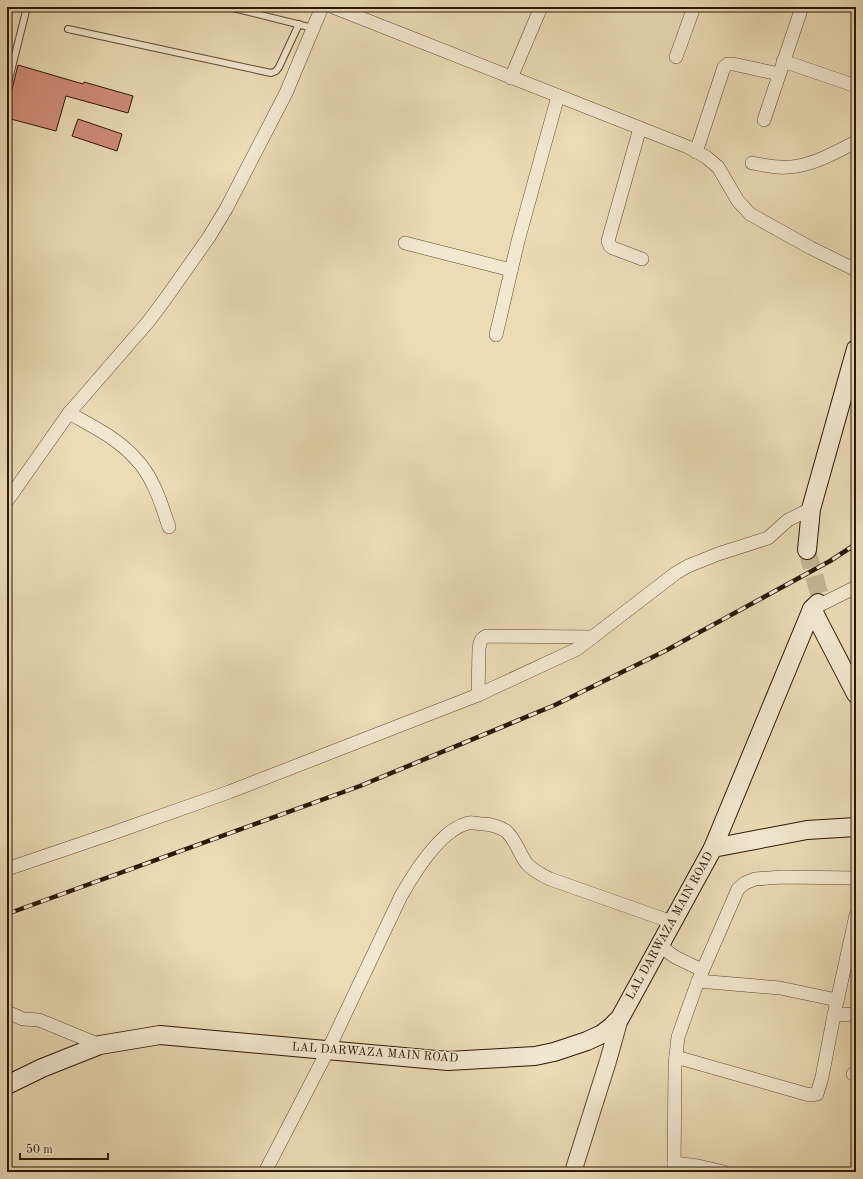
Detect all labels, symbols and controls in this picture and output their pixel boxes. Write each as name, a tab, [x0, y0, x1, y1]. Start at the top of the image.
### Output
street label: LAL DARWAZA MAIN ROAD	[624, 850, 716, 1002]
street label: LAL DARWAZA MAIN ROAD	[291, 1041, 459, 1065]
scale bar	[20, 1135, 108, 1161]
text: 50 m	[26, 1143, 53, 1156]

